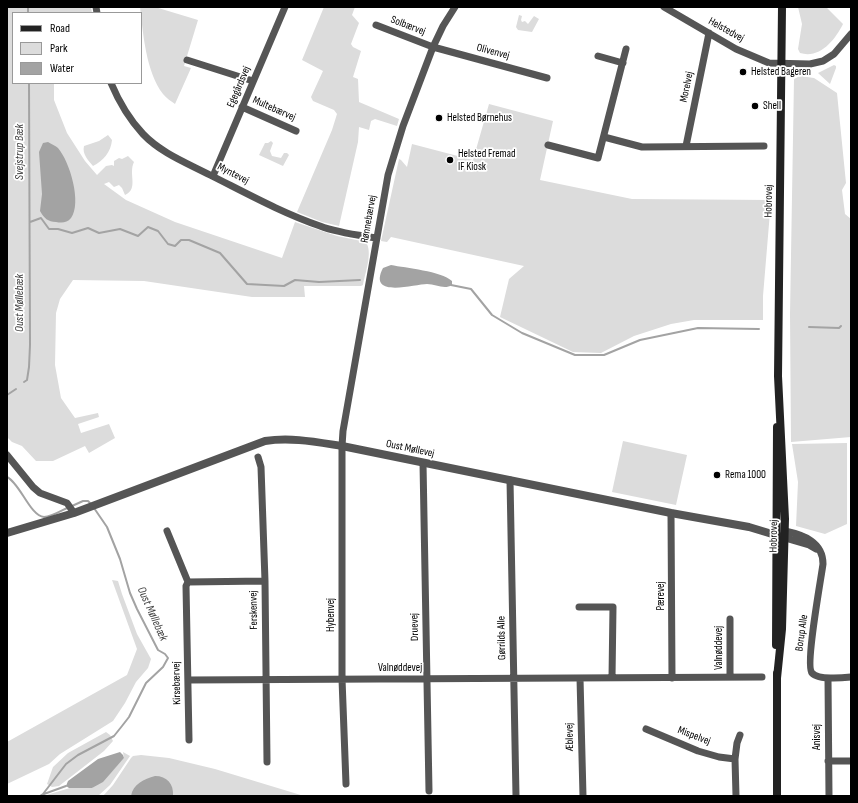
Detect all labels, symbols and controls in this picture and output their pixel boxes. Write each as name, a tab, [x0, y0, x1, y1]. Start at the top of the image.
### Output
legend	[12, 12, 142, 84]
street label: Solbærvej	[389, 13, 427, 39]
street label: Helstedvej	[706, 15, 746, 45]
text: Road	[50, 21, 70, 36]
text: Park	[50, 41, 68, 56]
street label: Olivenvej	[475, 41, 511, 63]
text: Water	[50, 61, 74, 76]
street label: Egegårdsvej	[224, 64, 254, 110]
place label: Helsted Bageren	[751, 65, 811, 79]
marker: Helsted Bageren	[738, 67, 748, 77]
street label: Morelvej	[677, 70, 697, 104]
street label: Multebærvej	[250, 94, 298, 124]
place label: Shell	[763, 99, 781, 113]
marker: Shell	[750, 101, 760, 111]
place label: Helsted Børnehus	[447, 111, 512, 125]
marker: Helsted Børnehus	[434, 113, 444, 123]
water label: Svejstrup Bæk	[13, 124, 27, 180]
place label: Helsted Fremad IF Kiosk	[458, 147, 515, 173]
marker: Helsted Fremad IF Kiosk	[445, 155, 455, 165]
street label: Myntevej	[215, 160, 251, 188]
street label: Hobrovej	[762, 185, 776, 217]
street label: Rønnebærvej	[358, 194, 380, 244]
water label: Oust Møllebæk	[13, 274, 27, 332]
street label: Oust Møllevej	[385, 437, 435, 461]
place label: Rema 1000	[725, 468, 766, 482]
marker: Rema 1000	[712, 470, 722, 480]
street label: Hobrovej	[767, 520, 781, 552]
street label: Pærevej	[654, 582, 668, 610]
water label: Oust Møllebæk	[134, 585, 170, 643]
street label: Ferskenvej	[247, 590, 261, 630]
street label: Hybenvej	[324, 598, 338, 632]
street label: Druevej	[408, 613, 422, 641]
street label: Borup Alle	[793, 614, 811, 652]
street label: Gørrilds Alle	[495, 616, 509, 660]
street label: Valnøddevej	[712, 626, 726, 670]
street label: Kirsebærvej	[170, 661, 184, 705]
street label: Valnøddevej	[378, 661, 422, 675]
street label: Æblevej	[563, 723, 577, 751]
street label: Mispelvej	[676, 724, 712, 748]
street label: Anisvej	[810, 724, 824, 750]

